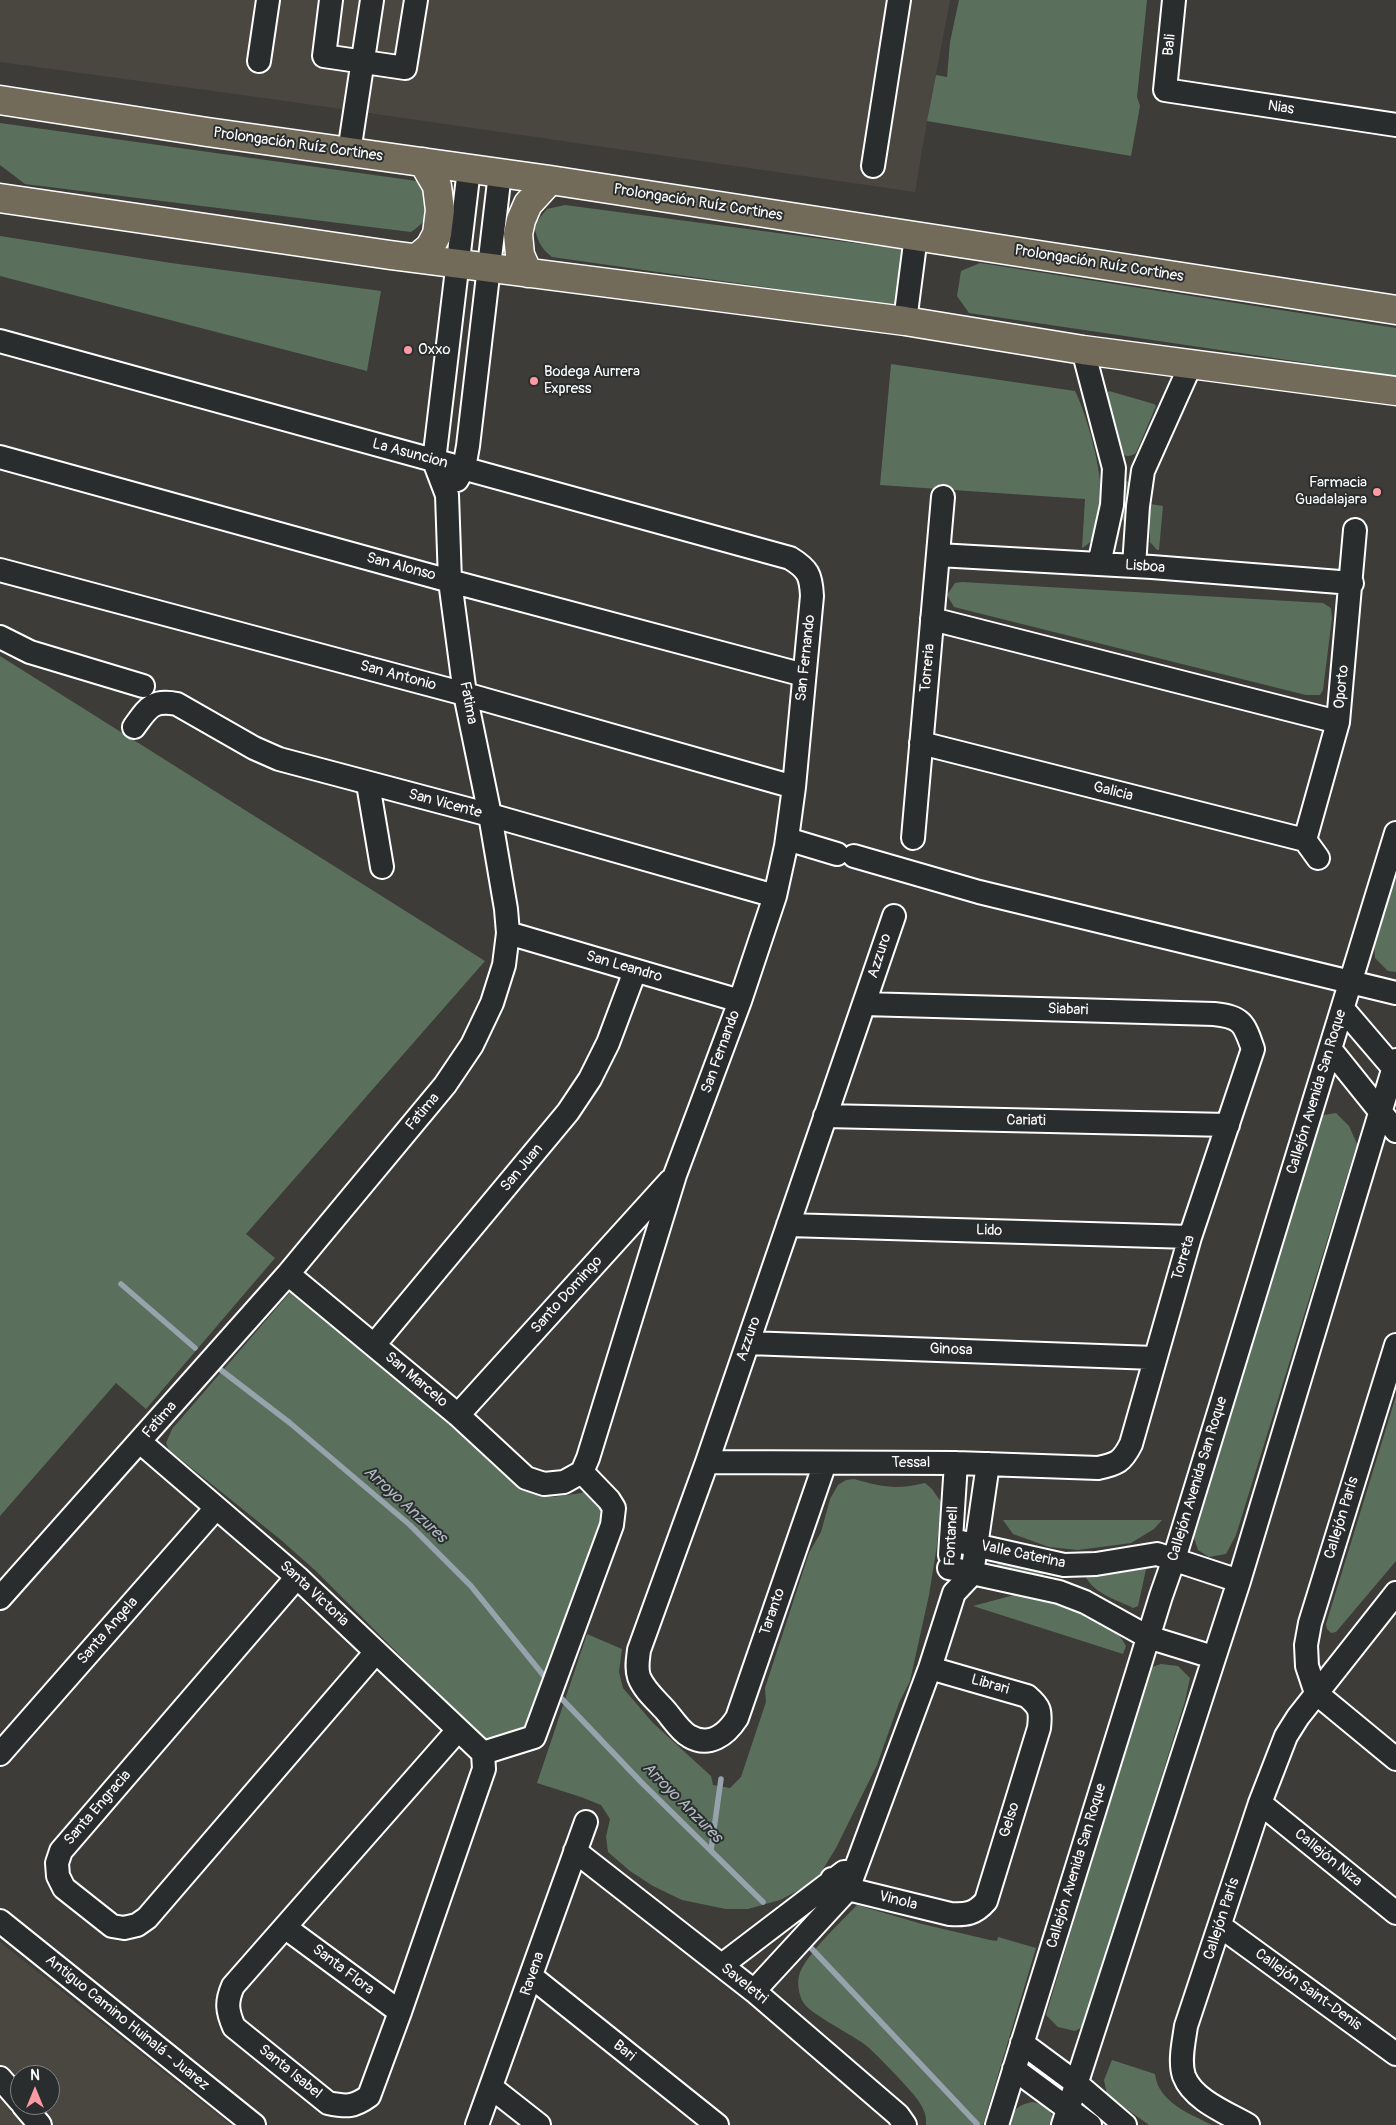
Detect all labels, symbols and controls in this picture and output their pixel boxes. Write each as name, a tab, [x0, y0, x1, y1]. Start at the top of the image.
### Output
street label: Bali	[1160, 33, 1180, 57]
street label: Nias	[1267, 97, 1295, 119]
street label: Prolongación Ruíz Cortines	[212, 124, 384, 166]
street label: Prolongación Ruíz Cortines	[612, 181, 784, 225]
street label: Prolongación Ruíz Cortines	[1013, 242, 1185, 286]
place label: Oxxo	[418, 341, 451, 359]
marker: Oxxo	[402, 344, 414, 356]
place label: Bodega Aurrera Express	[544, 363, 640, 398]
marker: Bodega Aurrera Express	[528, 375, 540, 387]
street label: La Asuncion	[370, 435, 450, 473]
place label: Farmacia Guadalajara	[1295, 474, 1367, 509]
marker: Farmacia Guadalajara	[1371, 486, 1383, 498]
street label: San Alonso	[364, 549, 438, 585]
street label: Lisboa	[1124, 557, 1166, 577]
street label: San Fernando	[793, 614, 819, 702]
street label: Torreria	[917, 643, 939, 693]
street label: San Antonio	[358, 657, 438, 695]
street label: Oporto	[1331, 664, 1353, 710]
street label: Fatima	[455, 680, 481, 726]
street label: Galicia	[1091, 778, 1135, 806]
street label: San Vicente	[406, 786, 484, 822]
street label: Azzuro	[864, 931, 896, 981]
street label: San Leandro	[584, 948, 664, 986]
street label: Siabari	[1047, 1000, 1089, 1020]
street label: Callejón Avenida San Roque	[1283, 1007, 1351, 1177]
street label: San Fernando	[698, 1008, 744, 1096]
street label: Fatima	[402, 1090, 444, 1134]
street label: Cariati	[1006, 1112, 1046, 1130]
street label: San Juan	[497, 1140, 547, 1196]
street label: Lido	[976, 1222, 1002, 1240]
street label: Torreta	[1169, 1233, 1199, 1283]
street label: Santo Domingo	[528, 1253, 606, 1337]
street label: Azzuro	[733, 1314, 765, 1364]
street label: Ginosa	[929, 1340, 973, 1360]
street label: San Marcelo	[381, 1348, 451, 1412]
street label: Callejón Avenida San Roque	[1164, 1394, 1232, 1564]
street label: Fatima	[139, 1398, 181, 1442]
street label: Tessal	[892, 1454, 930, 1472]
water label: Arroyo Anzures	[359, 1463, 451, 1547]
street label: Callejón París	[1321, 1475, 1363, 1561]
street label: Fontanell	[941, 1506, 963, 1566]
street label: Valle Caterina	[979, 1537, 1067, 1573]
street label: Santa Victoria	[276, 1557, 352, 1631]
street label: Taranto	[757, 1586, 789, 1638]
street label: Santa Angela	[74, 1594, 142, 1668]
street label: Librari	[969, 1671, 1011, 1699]
water label: Arroyo Anzures	[638, 1759, 726, 1847]
street label: Santa Engracia	[61, 1767, 135, 1849]
street label: Callejón Avenida San Roque	[1043, 1781, 1111, 1951]
street label: Gelso	[996, 1800, 1024, 1840]
street label: Callejón Niza	[1291, 1825, 1365, 1891]
street label: Callejón París	[1200, 1876, 1244, 1962]
street label: Vinola	[877, 1888, 919, 1914]
street label: Santa Flora	[308, 1941, 378, 1999]
street label: Callejón Saint-Denis	[1251, 1945, 1365, 2035]
street label: Ravena	[517, 1950, 549, 1998]
street label: Antiguo Camino Huinalá - Juarez	[41, 1951, 213, 2095]
street label: Saveletri	[717, 1960, 771, 2008]
street label: Bari	[609, 2037, 639, 2065]
street label: Santa Isabel	[255, 2041, 325, 2103]
north arrow	[10, 2065, 60, 2115]
text: N	[30, 2067, 40, 2084]

